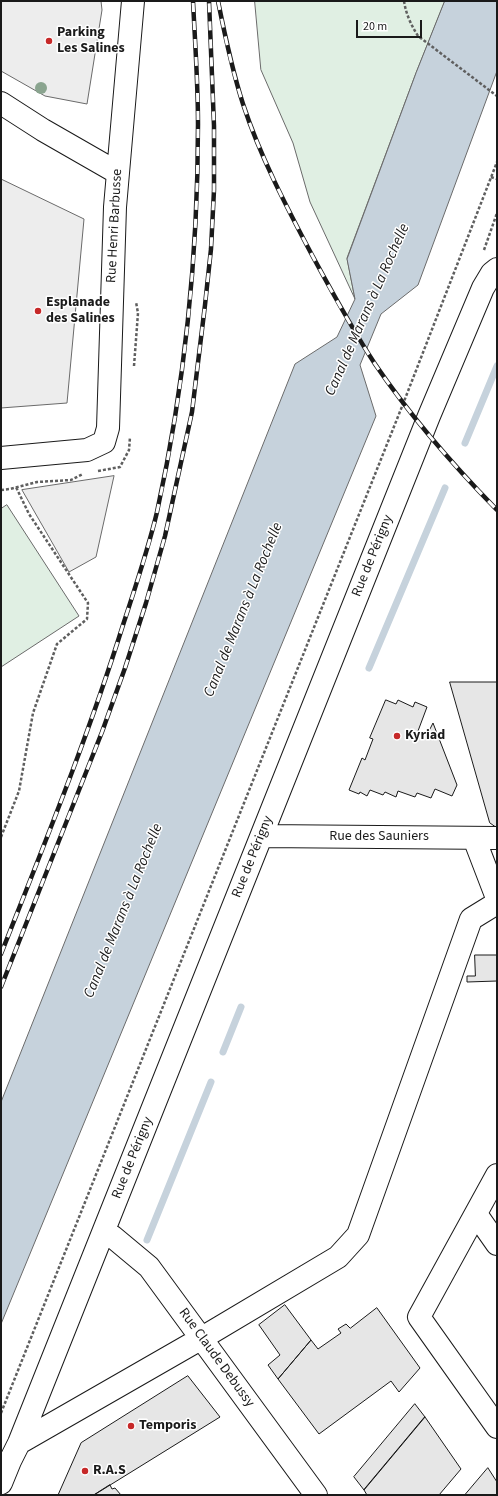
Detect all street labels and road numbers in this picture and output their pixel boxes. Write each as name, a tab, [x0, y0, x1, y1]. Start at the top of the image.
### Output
street label: Rue Henri Barbusse	[104, 168, 126, 284]
street label: Rue de Périgny	[349, 513, 397, 599]
street label: Rue de Périgny	[229, 814, 277, 900]
street label: Rue des Sauniers	[329, 829, 429, 845]
street label: Rue de Périgny	[109, 1115, 157, 1201]
street label: Rue Claude Debussy	[174, 1305, 258, 1411]

